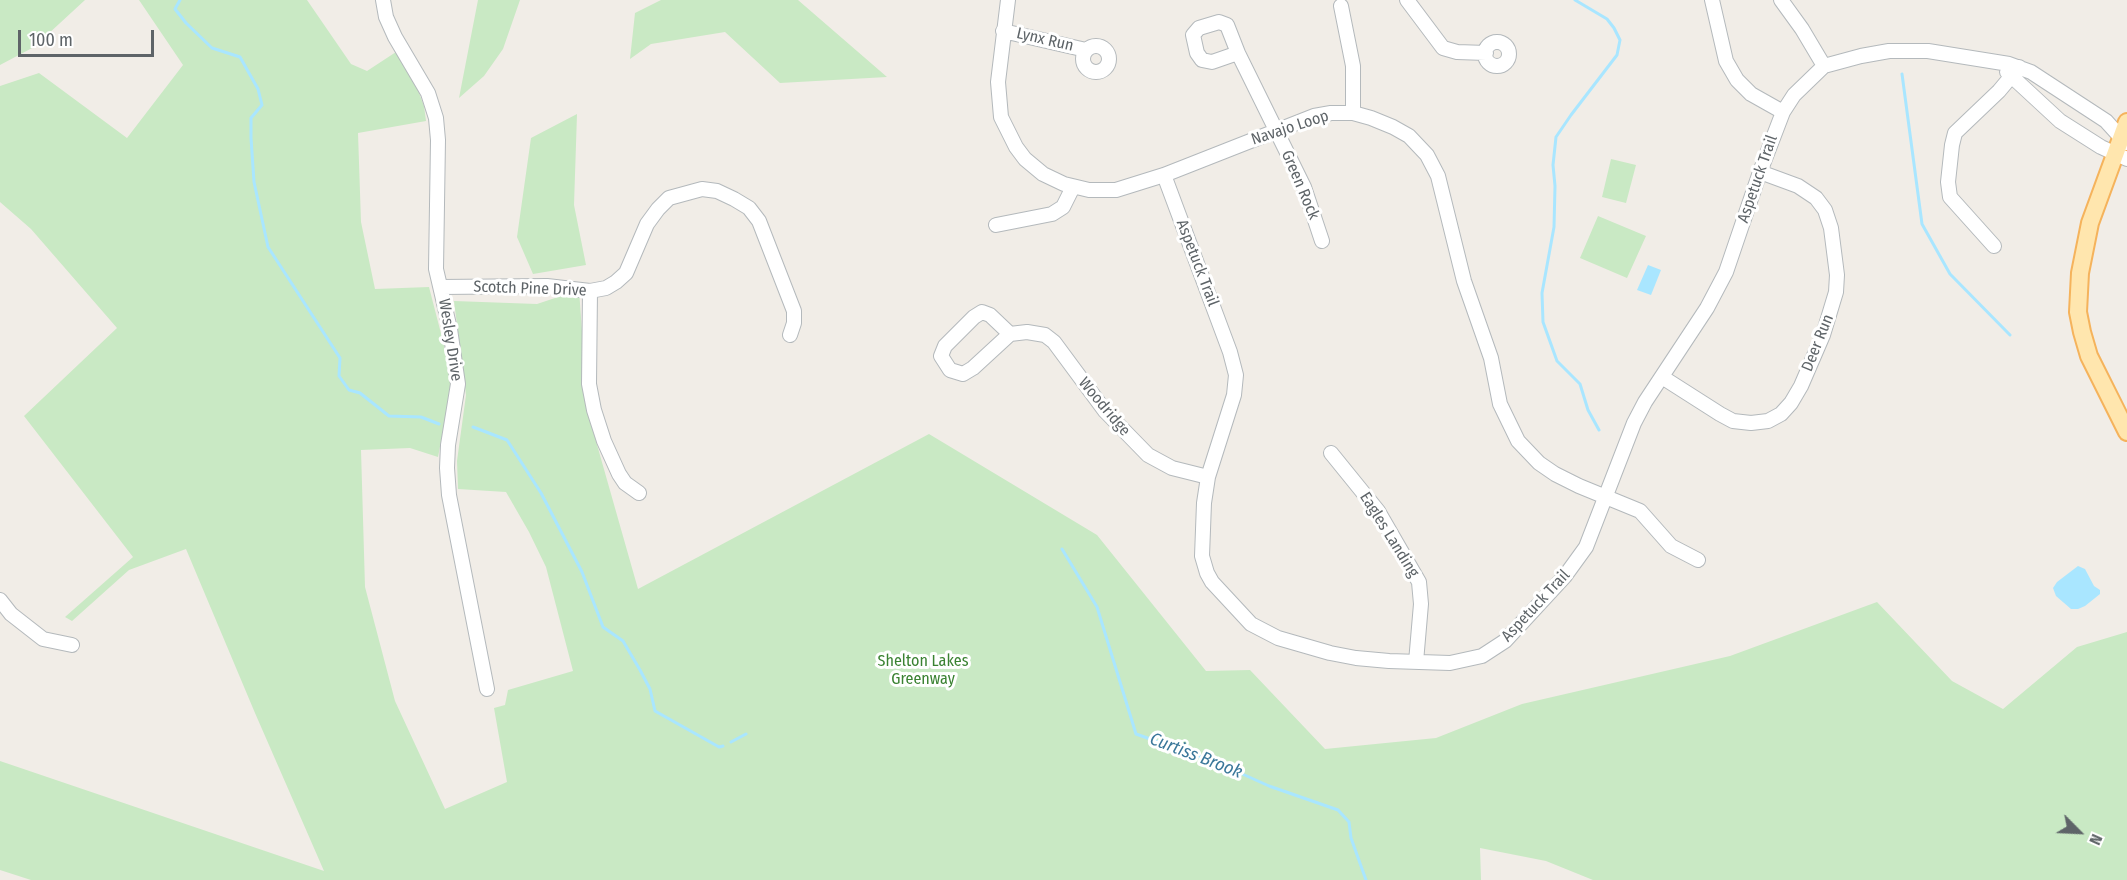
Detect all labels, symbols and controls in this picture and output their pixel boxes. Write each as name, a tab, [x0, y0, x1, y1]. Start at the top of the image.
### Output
scale bar	[21, 18, 158, 56]
street label: Lynx Run	[1015, 24, 1075, 56]
text: 100 m	[29, 29, 73, 51]
street label: Navajo Loop	[1249, 106, 1331, 150]
street label: Aspetuck Trail	[1734, 133, 1782, 225]
street label: Green Rock	[1277, 147, 1323, 223]
street label: Aspetuck Trail	[1172, 217, 1222, 309]
street label: Scotch Pine Drive	[473, 277, 587, 301]
street label: Wesley Drive	[434, 297, 466, 383]
street label: Deer Run	[1798, 312, 1838, 374]
street label: Woodridge	[1074, 374, 1134, 440]
street label: Eagles Landing	[1355, 489, 1423, 581]
street label: Aspetuck Trail	[1498, 566, 1574, 646]
park label: Shelton Lakes Greenway	[878, 652, 968, 690]
water label: Curtiss Brook	[1147, 728, 1245, 784]
north arrow	[2049, 802, 2109, 862]
text: N	[2085, 831, 2107, 848]

